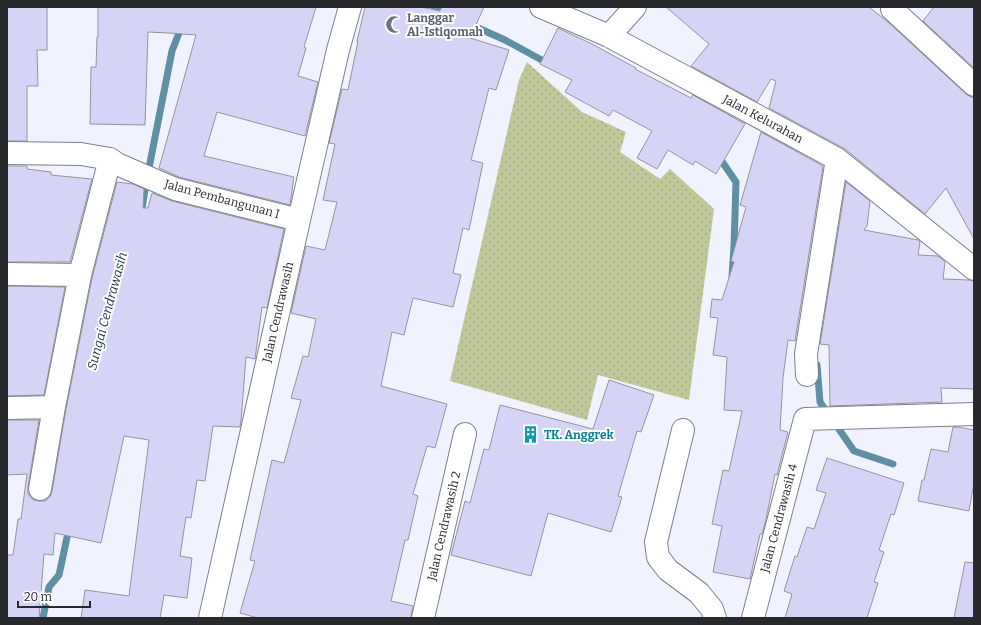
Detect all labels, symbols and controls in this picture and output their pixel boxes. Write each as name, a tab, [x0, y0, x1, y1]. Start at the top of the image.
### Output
place label: Langgar Al-Istiqomah	[407, 11, 483, 39]
mosque icon: Langgar Al-Istiqomah	[384, 15, 404, 35]
street label: Jalan Kelurahan	[720, 92, 806, 146]
street label: Jalan Pembangunan I	[162, 177, 281, 221]
water label: Sungai Cendrawasih	[84, 250, 130, 372]
street label: Jalan Cendrawasih	[259, 260, 296, 365]
building icon: TK. Anggrek	[521, 425, 541, 445]
place label: TK. Anggrek	[544, 428, 615, 442]
street label: Jalan Cendrawasih 4	[757, 462, 800, 575]
street label: Jalan Cendrawasih 2	[424, 470, 463, 583]
scale bar	[18, 583, 90, 609]
text: 20 m	[24, 590, 53, 604]

